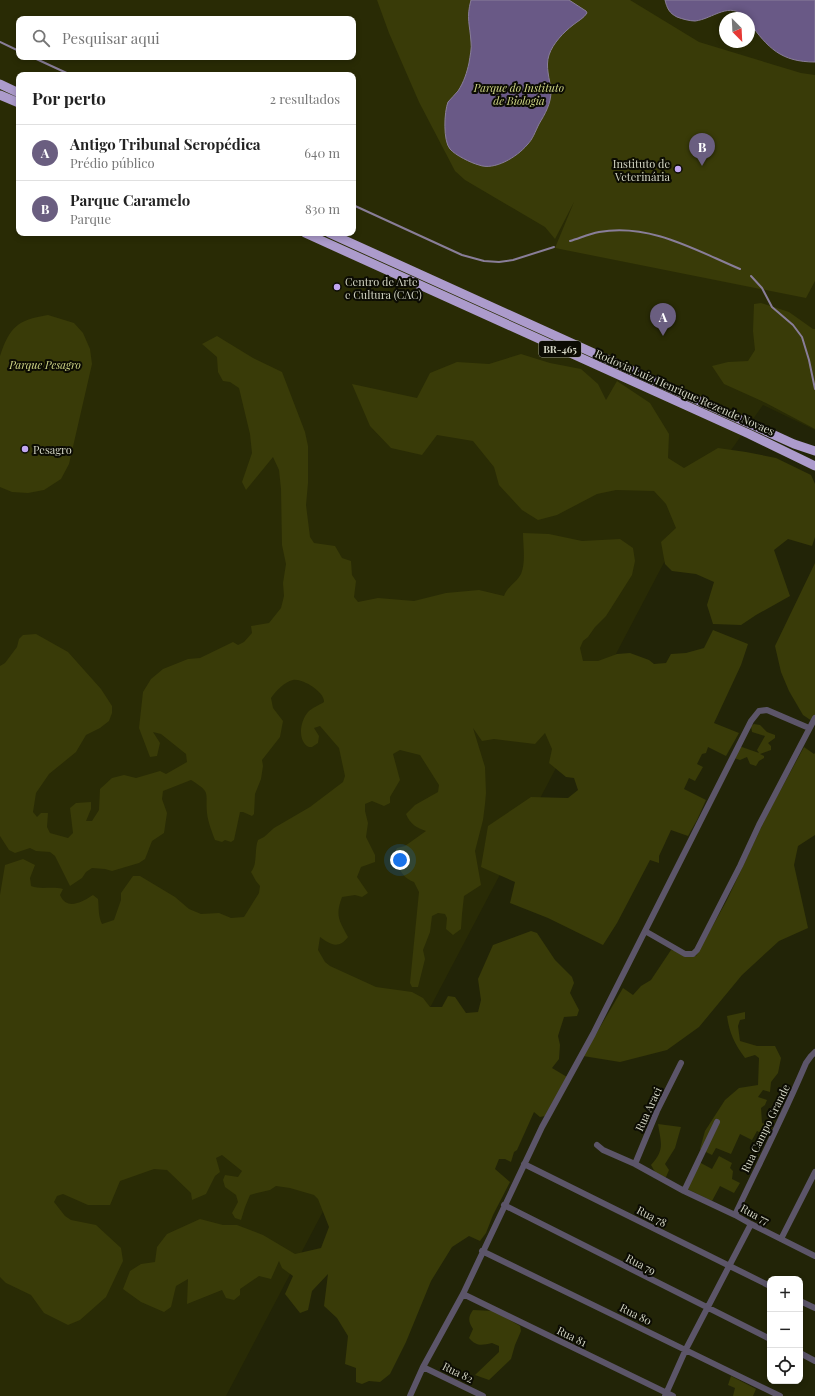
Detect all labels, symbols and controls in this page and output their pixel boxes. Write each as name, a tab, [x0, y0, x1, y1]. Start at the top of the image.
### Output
north arrow	[719, 12, 755, 48]
search box	[16, 16, 356, 60]
icon: search	[30, 27, 52, 49]
text: Pesquisar aqui	[62, 28, 160, 48]
park label: Parque do Instituto de Biologia	[473, 80, 564, 108]
text: Por perto	[32, 87, 106, 109]
text: 2 resultados	[270, 90, 340, 107]
pin: B	[689, 133, 715, 166]
text: Antigo Tribunal Seropédica	[70, 134, 261, 154]
text: A	[41, 144, 49, 161]
text: 640 m	[304, 144, 340, 161]
text: Prédio público	[70, 154, 155, 171]
place label: Instituto de Veterinária	[613, 156, 671, 184]
marker: Instituto de Veterinária	[673, 164, 683, 174]
text: Parque Caramelo	[70, 190, 190, 210]
text: B	[41, 200, 49, 217]
text: 830 m	[305, 200, 340, 217]
text: Parque	[70, 210, 111, 227]
place label: Centro de Arte e Cultura (CAC)	[345, 274, 422, 302]
marker: Centro de Arte e Cultura (CAC)	[332, 282, 342, 292]
pin: A	[650, 303, 676, 336]
road number: BR-465	[539, 341, 581, 357]
street label: Rodovia Luiz Henrique Rezende Novaes	[593, 345, 777, 439]
park label: Parque Pesagro	[8, 357, 81, 372]
place label: Pesagro	[33, 442, 72, 457]
marker: Pesagro	[20, 444, 30, 454]
your location	[390, 850, 410, 870]
street label: Rua Campo Grande	[737, 1081, 793, 1175]
street label: Rua Araci	[631, 1084, 665, 1134]
street label: Rua 77	[738, 1200, 772, 1228]
street label: Rua 78	[634, 1202, 670, 1230]
street label: Rua 79	[623, 1250, 659, 1278]
map controls	[767, 1276, 803, 1384]
button: +	[767, 1276, 803, 1312]
street label: Rua 80	[617, 1300, 655, 1328]
button: −	[767, 1312, 803, 1348]
street label: Rua 81	[555, 1322, 589, 1350]
button: locate	[767, 1348, 803, 1384]
street label: Rua 82	[440, 1358, 476, 1386]

